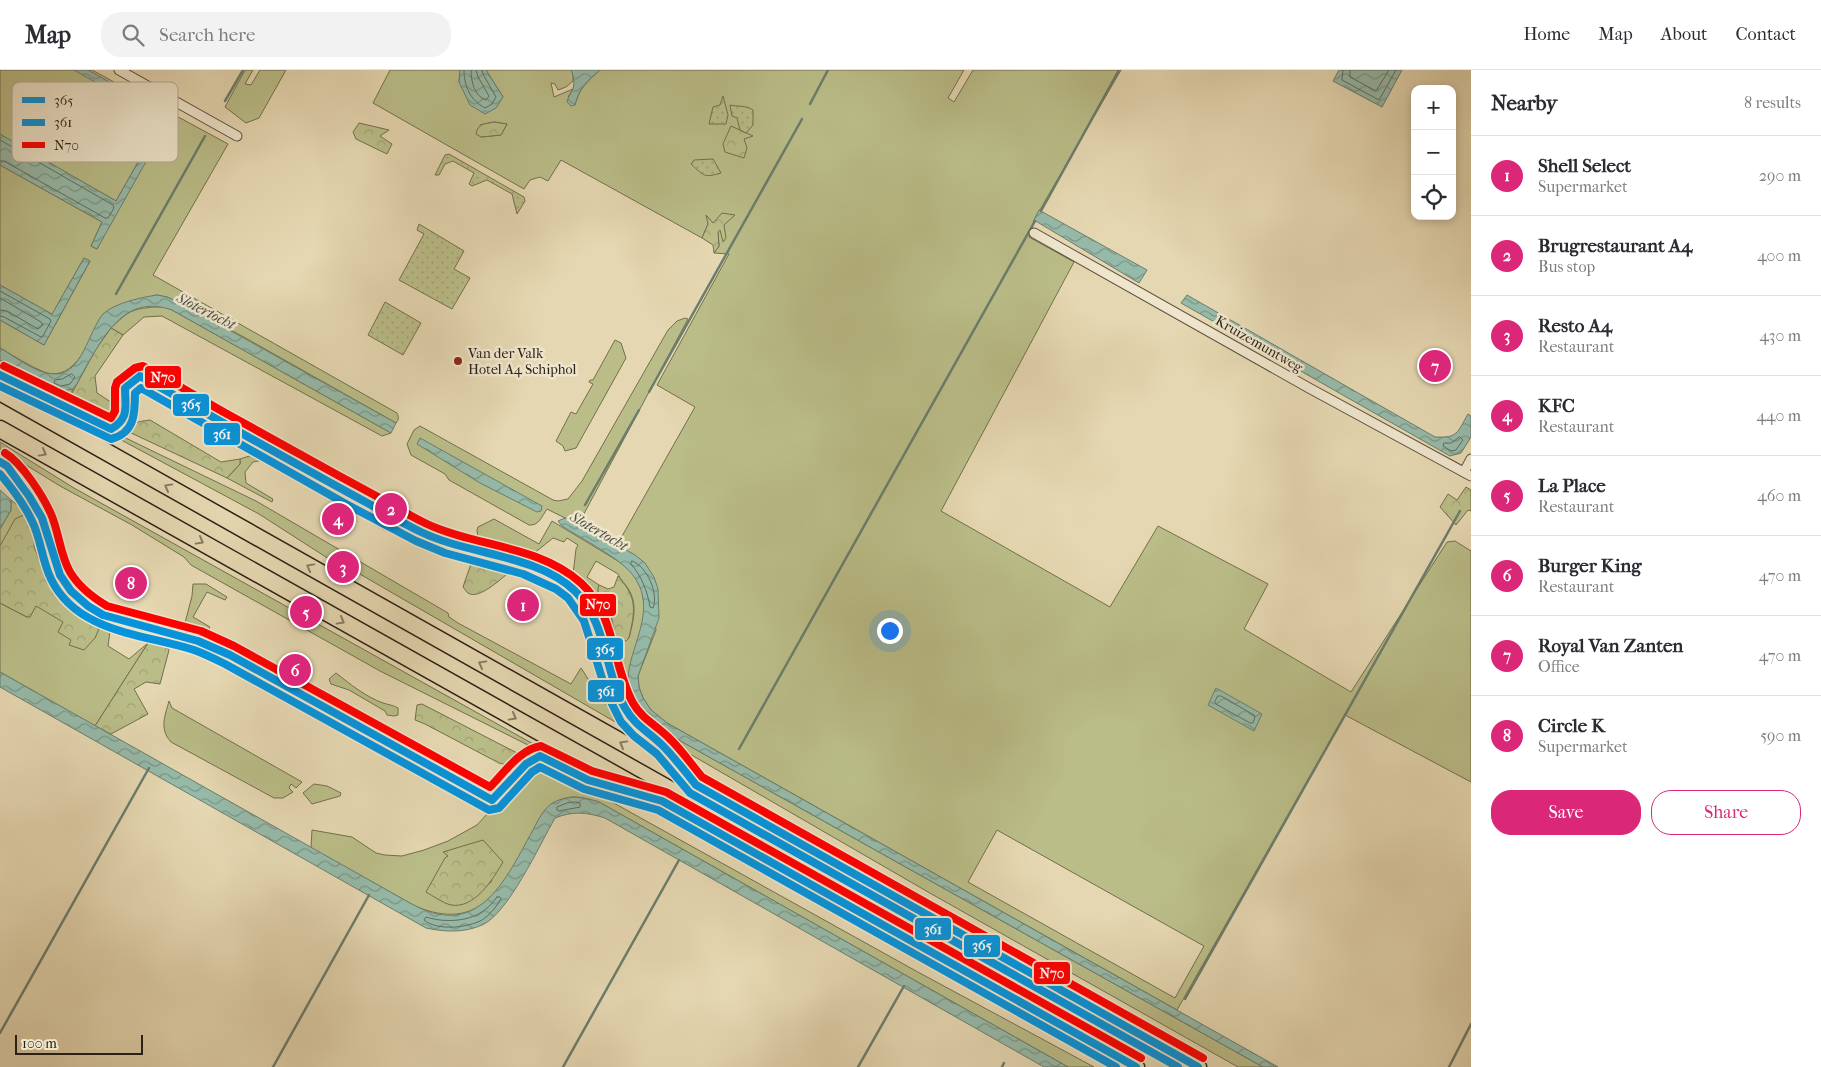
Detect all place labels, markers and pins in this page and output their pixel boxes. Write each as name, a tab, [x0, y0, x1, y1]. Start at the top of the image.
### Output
place label: Van der Valk Hotel A4 Schiphol	[467, 345, 577, 378]
pin: 7	[1419, 347, 1451, 385]
marker: Van der Valk Hotel A4 Schiphol	[452, 355, 464, 367]
pin: 2	[375, 490, 407, 528]
pin: 4	[322, 500, 354, 538]
pin: 3	[327, 548, 359, 586]
pin: 8	[115, 564, 147, 602]
pin: 1	[507, 586, 539, 624]
pin: 5	[290, 593, 322, 631]
pin: 6	[279, 651, 311, 689]

